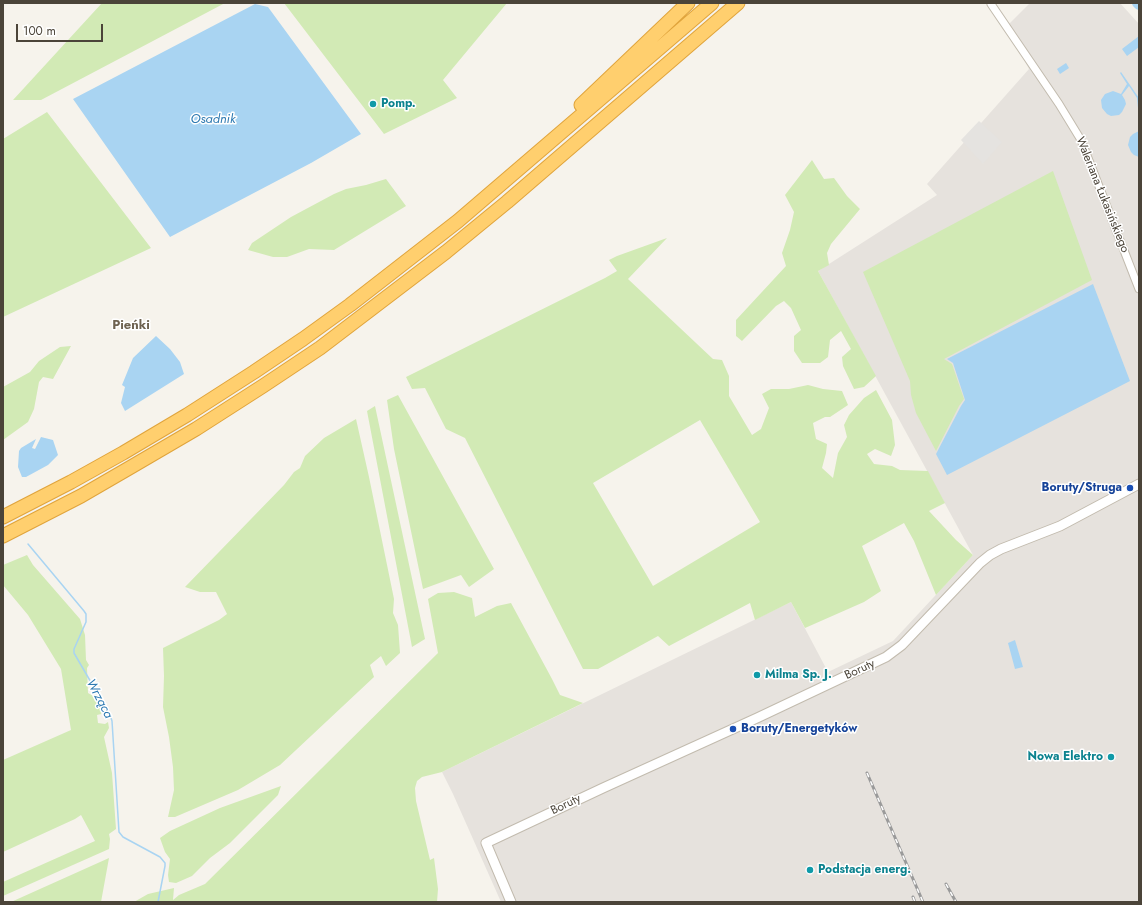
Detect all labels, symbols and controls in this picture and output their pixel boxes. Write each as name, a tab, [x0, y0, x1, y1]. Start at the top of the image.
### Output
scale bar	[18, 16, 105, 42]
text: 100 m	[23, 22, 56, 40]
place label: Pomp.	[381, 97, 416, 111]
marker: Pomp.	[368, 99, 378, 109]
water label: Osadnik	[191, 112, 235, 128]
street label: Waleriana Łukasińskiego	[1072, 135, 1132, 255]
district label: Pieńki	[112, 318, 150, 334]
place label: Boruty/Struga	[1042, 481, 1122, 495]
marker: Boruty/Struga	[1125, 483, 1135, 493]
street label: Boruty	[843, 657, 877, 683]
place label: Milma Sp. J.	[765, 668, 832, 682]
marker: Milma Sp. J.	[752, 670, 762, 680]
water label: Wrząca	[82, 677, 116, 721]
place label: Boruty/Energetyków	[741, 722, 857, 736]
marker: Boruty/Energetyków	[728, 724, 738, 734]
place label: Nowa Elektro	[1027, 750, 1103, 764]
marker: Nowa Elektro	[1106, 752, 1116, 762]
street label: Boruty	[549, 792, 583, 818]
place label: Podstacja energ.	[818, 863, 911, 877]
marker: Podstacja energ.	[805, 865, 815, 875]

